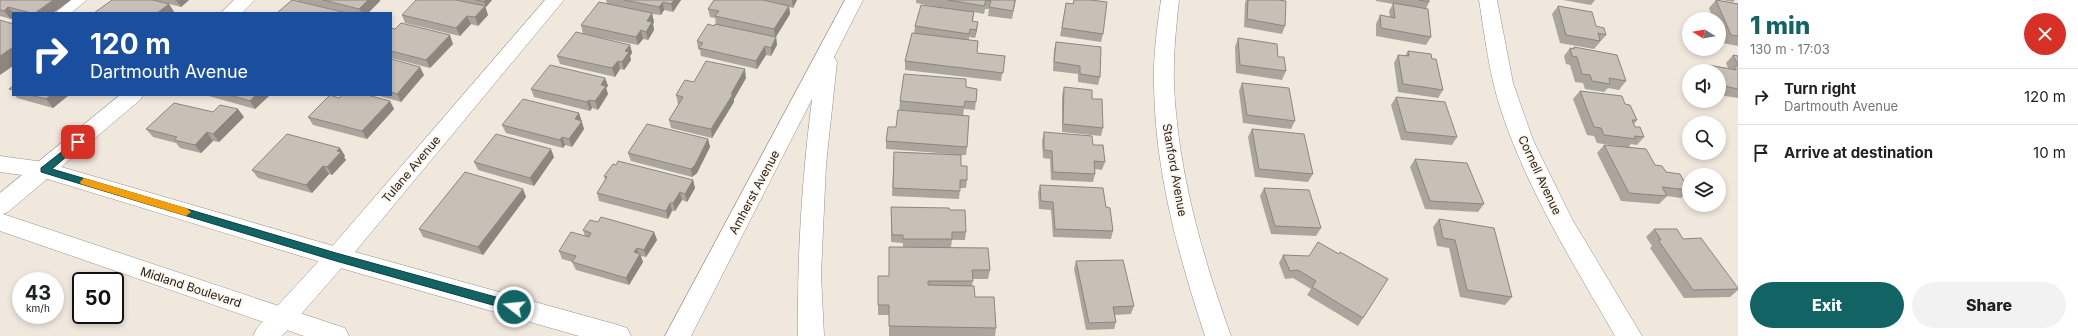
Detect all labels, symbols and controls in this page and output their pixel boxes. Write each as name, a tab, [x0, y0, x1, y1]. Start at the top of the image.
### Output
text: 1 min	[1750, 11, 1810, 40]
north arrow	[1682, 12, 1726, 56]
map controls	[1682, 12, 1726, 212]
button: close	[2024, 13, 2066, 55]
text: 120 m	[90, 27, 171, 61]
icon: right	[24, 28, 76, 80]
text: 130 m · 17:03	[1750, 41, 1830, 57]
text: Dartmouth Avenue	[90, 61, 248, 82]
button: sound	[1682, 64, 1726, 108]
text: Turn right	[1784, 79, 1856, 98]
icon: right	[1750, 86, 1772, 108]
text: 120 m	[2024, 87, 2066, 106]
text: Dartmouth Avenue	[1784, 98, 1898, 114]
button: search	[1682, 116, 1726, 160]
street label: Stanford Avenue	[1159, 122, 1191, 218]
pin	[61, 125, 95, 159]
icon: arrive	[67, 131, 89, 153]
street label: Tulane Avenue	[379, 132, 443, 206]
street label: Cornell Avenue	[1515, 133, 1565, 217]
icon: arrive	[1750, 142, 1772, 164]
text: Arrive at destination	[1784, 143, 1933, 162]
text: 10 m	[2033, 143, 2066, 162]
street label: Amherst Avenue	[726, 147, 782, 237]
button: layers	[1682, 168, 1726, 212]
street label: Midland Boulevard	[139, 264, 243, 310]
speed limit sign: 50	[72, 272, 124, 324]
text: 43	[25, 281, 51, 305]
button: Exit	[1750, 282, 1904, 328]
button: Share	[1912, 282, 2066, 328]
position arrow	[493, 286, 535, 328]
text: km/h	[26, 302, 50, 314]

